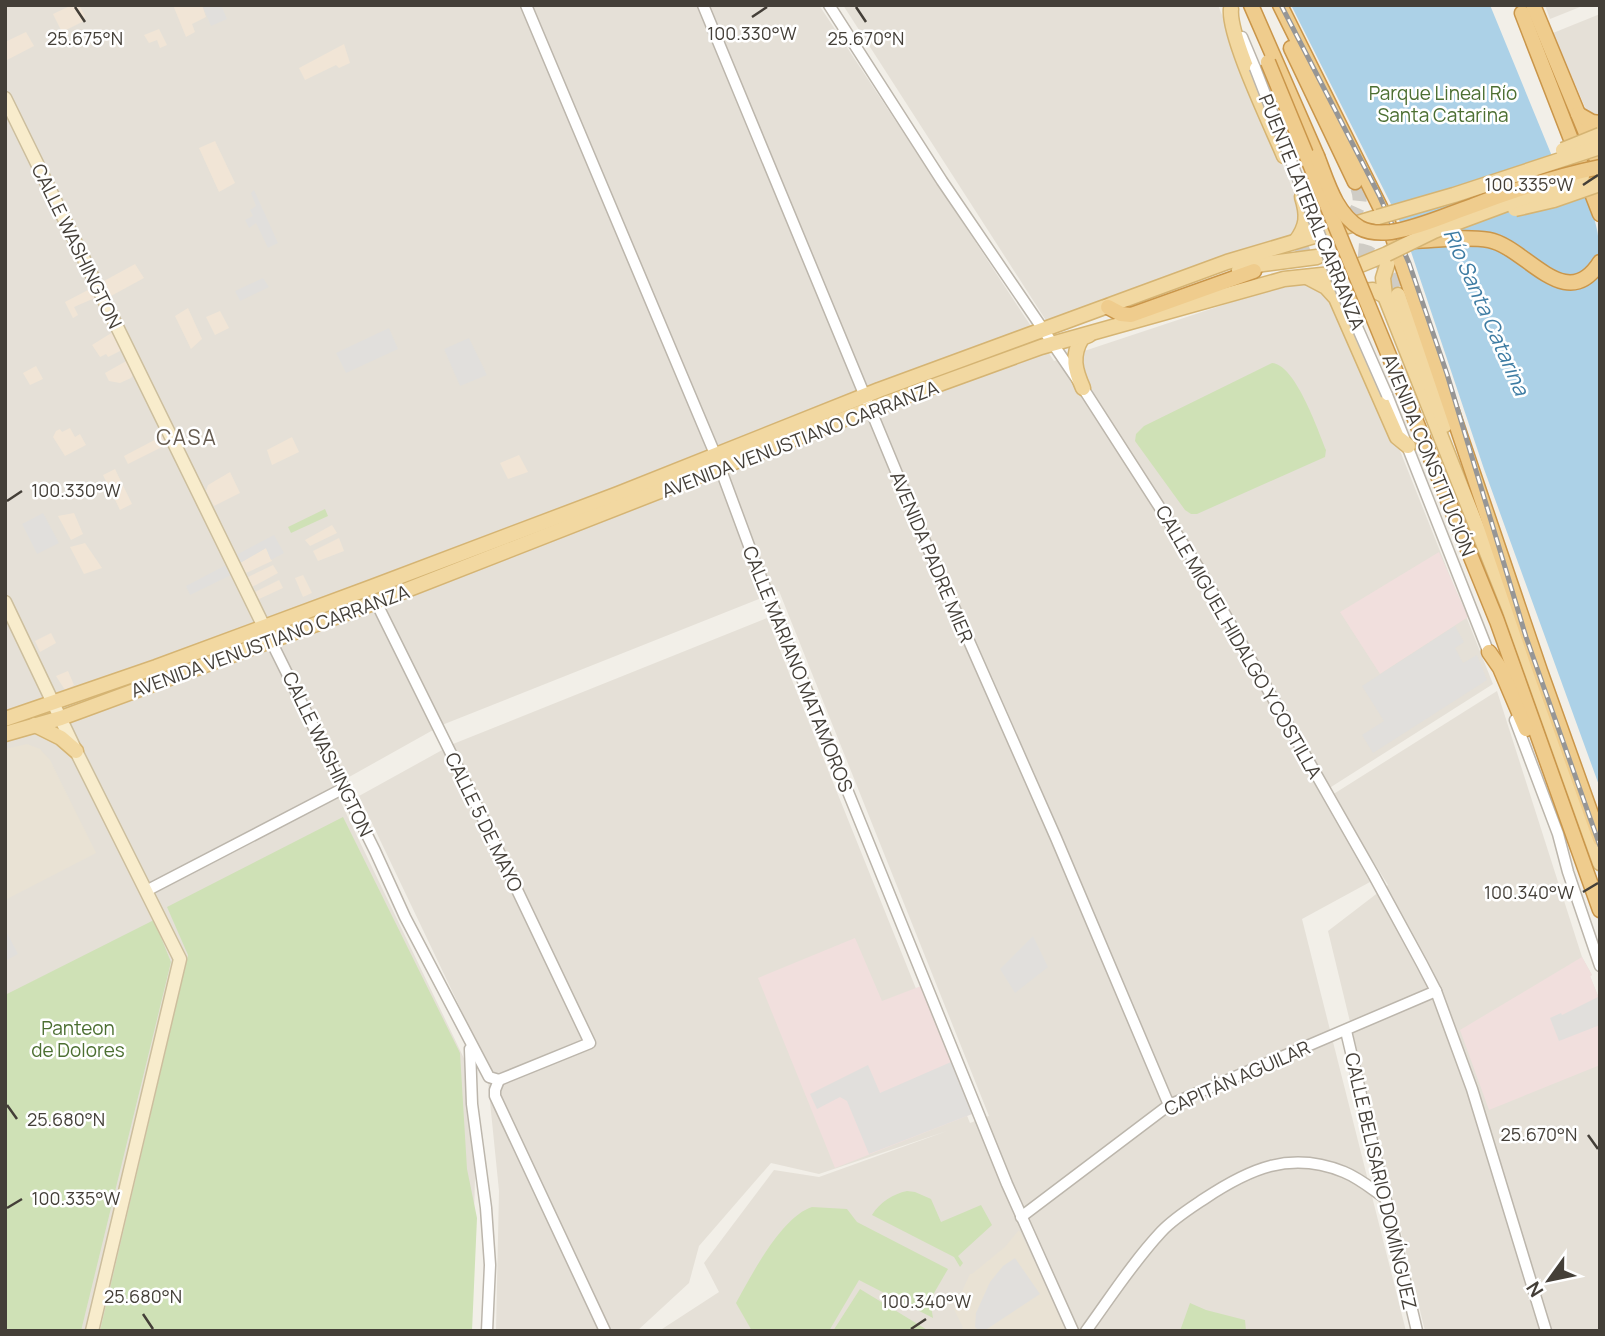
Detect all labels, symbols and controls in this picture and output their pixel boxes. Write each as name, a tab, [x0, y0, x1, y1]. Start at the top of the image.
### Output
text: 100.330°W	[707, 21, 797, 45]
text: 25.675°N	[47, 26, 123, 50]
text: 25.670°N	[828, 26, 904, 50]
park label: Parque Lineal Río Santa Catarina	[1369, 80, 1517, 128]
street label: PUENTE LATERAL CARRANZA	[1253, 90, 1371, 334]
street label: CALLE WASHINGTON	[26, 159, 128, 333]
text: 100.335°W	[1485, 172, 1574, 196]
water label: Río Santa Catarina	[1438, 224, 1537, 400]
street label: AVENIDA CONSTITUCIÓN	[1376, 350, 1482, 560]
street label: AVENIDA VENUSTIANO CARRANZA	[658, 374, 942, 504]
district label: CASA	[156, 423, 218, 451]
street label: AVENIDA PADRE MIER	[884, 467, 980, 647]
text: 100.330°W	[31, 478, 121, 502]
street label: CALLE MIGUEL HIDALGO Y COSTILLA	[1150, 500, 1328, 784]
street label: CALLE MARIANO MATAMOROS	[737, 542, 859, 796]
street label: AVENIDA VENUSTIANO CARRANZA	[127, 578, 413, 704]
street label: CALLE WASHINGTON	[277, 667, 379, 841]
street label: CALLE 5 DE MAYO	[439, 748, 529, 896]
text: 100.340°W	[1484, 880, 1574, 904]
park label: Panteon de Dolores	[31, 1015, 125, 1063]
street label: CAPITÁN AGUILAR	[1160, 1034, 1314, 1122]
street label: CALLE BELISARIO DOMÍNGUEZ	[1339, 1050, 1423, 1312]
text: 25.680°N	[27, 1107, 105, 1131]
text: 25.670°N	[1501, 1122, 1577, 1146]
text: 100.335°W	[32, 1186, 121, 1210]
north arrow	[1514, 1245, 1584, 1315]
text: N	[1520, 1276, 1549, 1302]
text: 25.680°N	[104, 1284, 182, 1308]
text: 100.340°W	[881, 1289, 971, 1313]

